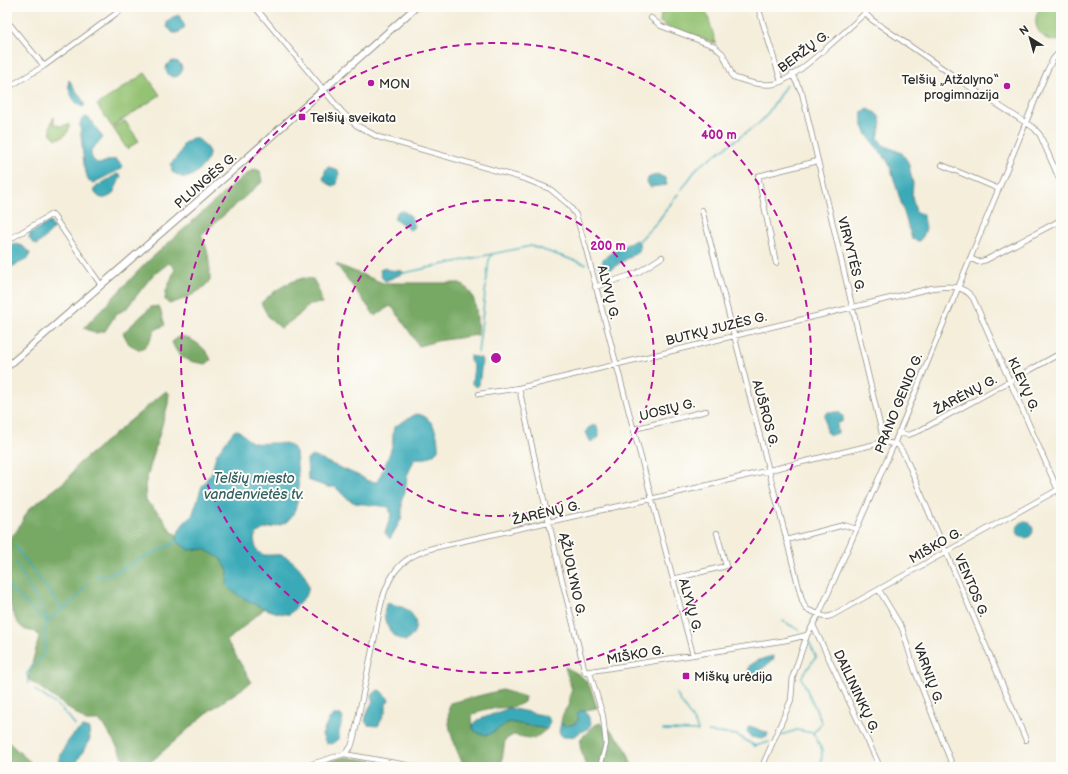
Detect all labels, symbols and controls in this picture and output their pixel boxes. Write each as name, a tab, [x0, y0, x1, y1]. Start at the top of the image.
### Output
north arrow	[1010, 18, 1050, 58]
text: N	[1017, 23, 1031, 38]
street label: BERŽŲ G.	[775, 27, 833, 76]
place label: Telšių „Atžalyno“ progimnazija	[901, 72, 999, 103]
place label: MON	[379, 76, 410, 92]
marker: MON	[366, 78, 376, 88]
marker: Telšių „Atžalyno“ progimnazija	[1002, 81, 1012, 91]
place label: Telšių sveikata	[310, 110, 396, 126]
marker: Telšių sveikata	[297, 112, 307, 122]
text: 400 m	[701, 128, 737, 143]
street label: PLUNGĖS G.	[171, 149, 240, 212]
street label: VIRVYTĖS G.	[834, 215, 868, 294]
text: 200 m	[590, 239, 626, 254]
street label: ALYVŲ G.	[594, 264, 623, 321]
street label: BUTKŲ JUZĖS G.	[664, 309, 769, 349]
centre of rings	[489, 351, 503, 365]
street label: PRANO GENIO G.	[872, 351, 926, 456]
street label: KLEVŲ G.	[1004, 355, 1042, 414]
street label: ŽARĖNŲ G.	[931, 371, 1000, 419]
street label: AUŠROS G.	[748, 378, 782, 449]
street label: UOSIŲ G.	[638, 395, 697, 425]
water label: Telšių miesto vandenvietės tv.	[204, 470, 304, 503]
street label: ŽARĖNŲ G.	[510, 497, 582, 529]
street label: MIŠKO G.	[907, 524, 965, 567]
street label: ĄŽUOLYNO G.	[555, 531, 589, 618]
street label: VENTOS G.	[951, 552, 992, 620]
street label: ALYVŲ G.	[675, 577, 705, 634]
street label: VARNIŲ G.	[910, 641, 947, 706]
street label: MIŠKO G.	[605, 642, 665, 668]
street label: DAILININKŲ G.	[830, 647, 882, 736]
place label: Miškų urėdija	[694, 669, 772, 685]
marker: Miškų urėdija	[681, 671, 691, 681]

